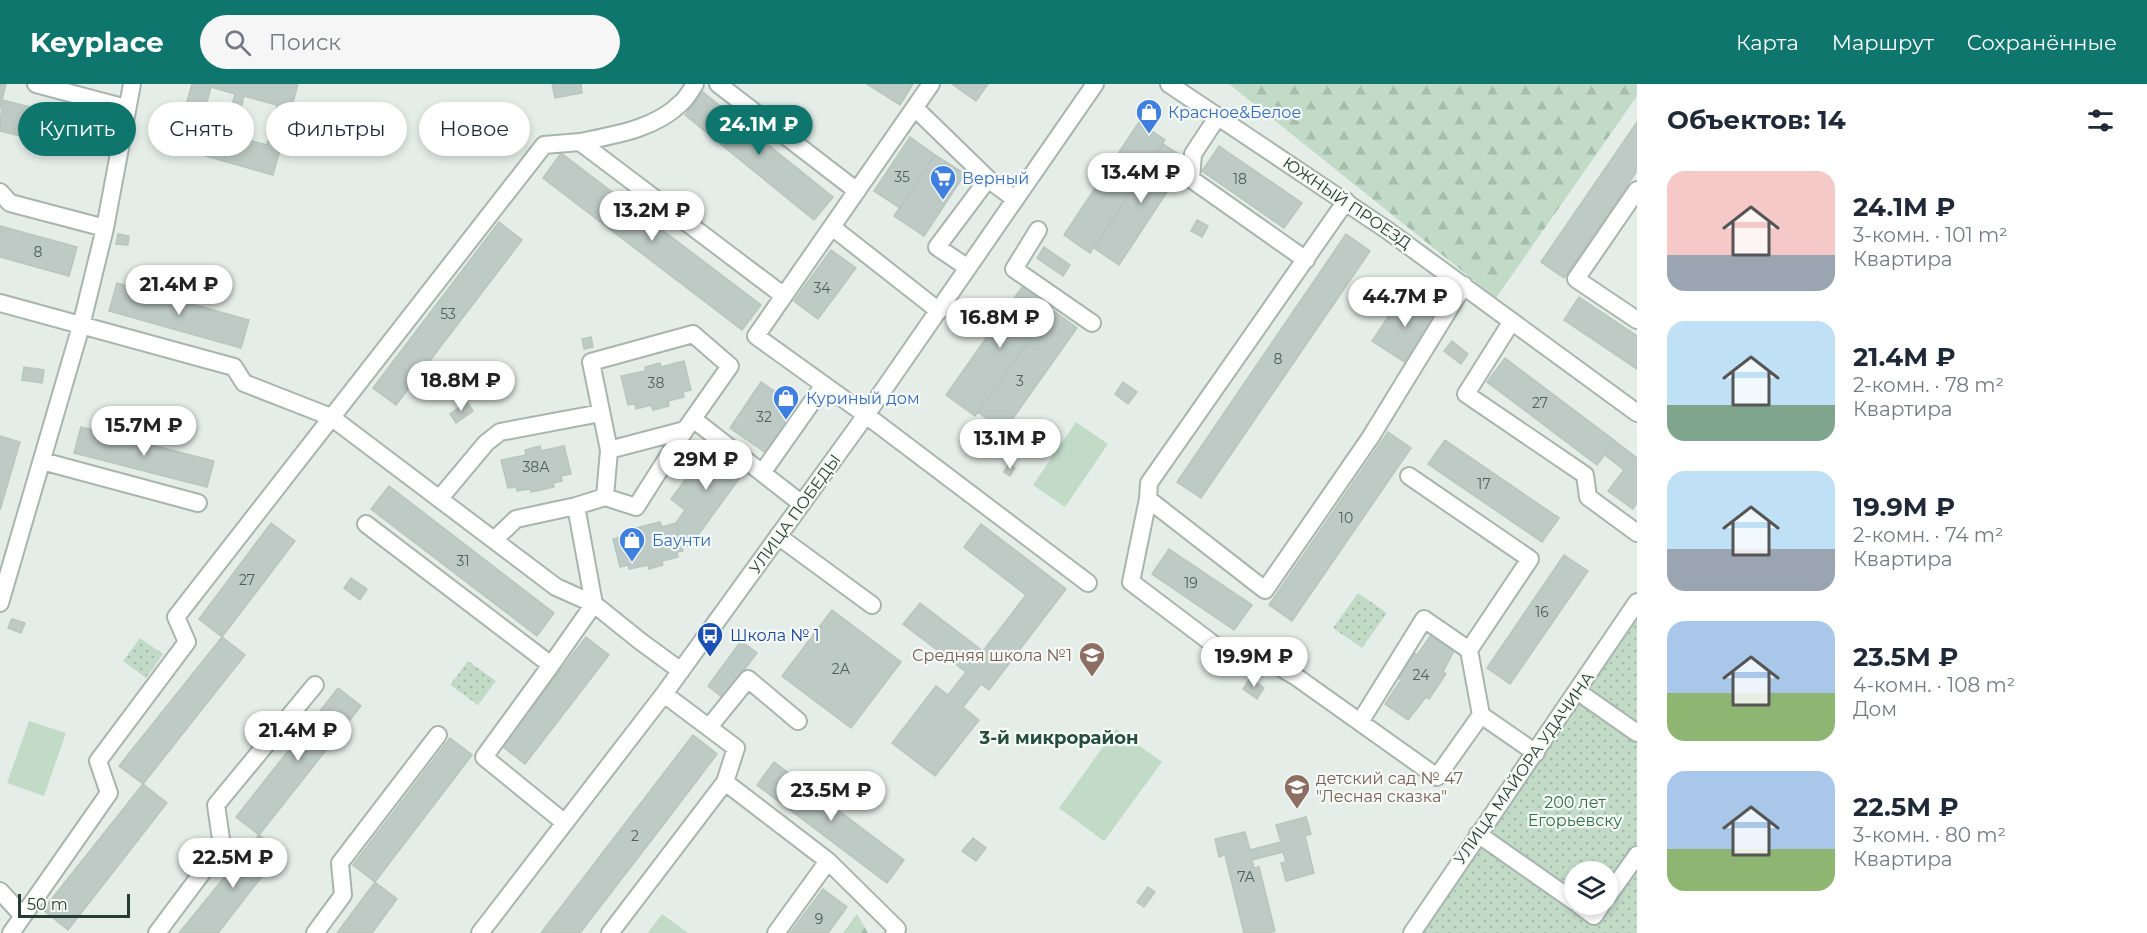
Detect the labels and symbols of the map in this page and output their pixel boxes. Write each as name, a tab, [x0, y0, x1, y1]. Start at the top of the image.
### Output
shop icon: Красное&Белое	[1134, 97, 1164, 135]
place label: Красное&Белое	[1168, 103, 1301, 122]
pin: 24.1M ₽	[704, 105, 814, 156]
pin: 13.4M ₽	[1086, 153, 1196, 204]
street label: ЮЖНЫЙ ПРОЕЗД	[1279, 153, 1415, 253]
supermarket icon: Верный	[928, 163, 958, 201]
house number: 35	[894, 168, 910, 186]
place label: Верный	[962, 169, 1029, 188]
house number: 18	[1233, 170, 1247, 188]
pin: 13.2M ₽	[597, 191, 707, 242]
house number: 8	[34, 243, 43, 261]
pin: 21.4M ₽	[124, 265, 234, 316]
pin: 44.7M ₽	[1350, 277, 1460, 328]
house number: 34	[813, 279, 831, 297]
pin: 16.8M ₽	[945, 298, 1055, 349]
house number: 53	[440, 305, 456, 323]
house number: 8	[1274, 350, 1283, 368]
pin: 18.8M ₽	[406, 361, 516, 412]
house number: 3	[1016, 372, 1024, 390]
house number: 38	[648, 374, 664, 392]
shop icon: Куриный дом	[771, 383, 801, 421]
place label: Куриный дом	[806, 389, 920, 408]
house number: 27	[1532, 394, 1548, 412]
pin: 15.7M ₽	[89, 406, 199, 457]
house number: 32	[756, 408, 772, 426]
pin: 13.1M ₽	[955, 419, 1065, 470]
pin: 29M ₽	[664, 440, 748, 491]
street label: УЛИЦА ПОБЕДЫ	[745, 451, 845, 577]
house number: 38А	[522, 458, 550, 476]
house number: 17	[1477, 475, 1491, 493]
house number: 10	[1339, 509, 1353, 527]
shop icon: Баунти	[617, 525, 647, 563]
place label: Баунти	[652, 531, 711, 550]
house number: 31	[457, 552, 469, 570]
house number: 27	[239, 571, 255, 589]
house number: 19	[1184, 574, 1198, 592]
house number: 16	[1535, 603, 1549, 621]
bus stop icon: Школа № 1	[695, 620, 725, 658]
place label: Школа № 1	[730, 626, 819, 645]
pin: 19.9M ₽	[1199, 637, 1309, 688]
school or university icon: Средняя школа №1	[1077, 640, 1107, 678]
place label: Средняя школа №1	[912, 646, 1072, 665]
house number: 2А	[832, 660, 851, 678]
house number: 24	[1413, 666, 1430, 684]
street label: УЛИЦА МАЙОРА УДАЧИНА	[1450, 668, 1598, 868]
pin: 21.4M ₽	[243, 711, 353, 762]
district label: 3-й микрорайон	[979, 727, 1139, 749]
place label: детский сад № 47 "Лесная сказка"	[1316, 769, 1463, 806]
pin: 23.5M ₽	[776, 771, 886, 822]
school or university icon: детский сад № 47 "Лесная сказка"	[1282, 772, 1312, 810]
park label: 200 лет Егорьевску	[1528, 793, 1622, 830]
house number: 2	[631, 827, 639, 845]
pin: 22.5M ₽	[178, 838, 288, 889]
house number: 7А	[1237, 868, 1255, 886]
scale bar	[18, 891, 130, 918]
house number: 9	[815, 910, 823, 928]

